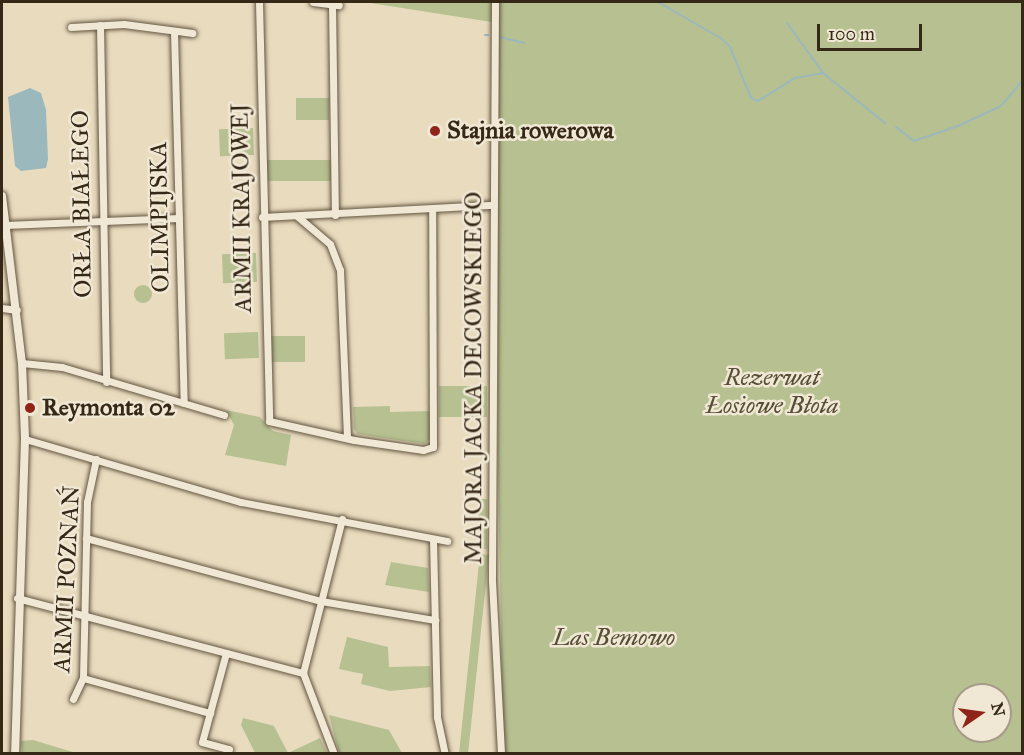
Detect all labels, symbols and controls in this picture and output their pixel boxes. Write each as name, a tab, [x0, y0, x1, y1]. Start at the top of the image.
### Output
scale bar	[820, 12, 925, 50]
text: 100 m	[828, 23, 875, 45]
street label: ARMII KRAJOWEJ	[226, 103, 258, 313]
street label: ORŁA BIAŁEGO	[66, 110, 98, 298]
place label: Stajnia rowerowa	[447, 117, 614, 145]
marker: Stajnia rowerowa	[428, 124, 442, 138]
street label: OLIMPIJSKA	[144, 141, 176, 293]
street label: MAJORA JACKA DECOWSKIEGO	[460, 192, 488, 564]
park label: Rezerwat Łosiowe Błota	[706, 364, 838, 420]
place label: Reymonta 02	[42, 394, 175, 422]
marker: Reymonta 02	[23, 401, 37, 415]
street label: ARMII POZNAŃ	[48, 485, 86, 673]
park label: Las Bemowo	[553, 624, 675, 652]
north arrow	[952, 683, 1012, 743]
text: N	[987, 701, 1009, 718]

